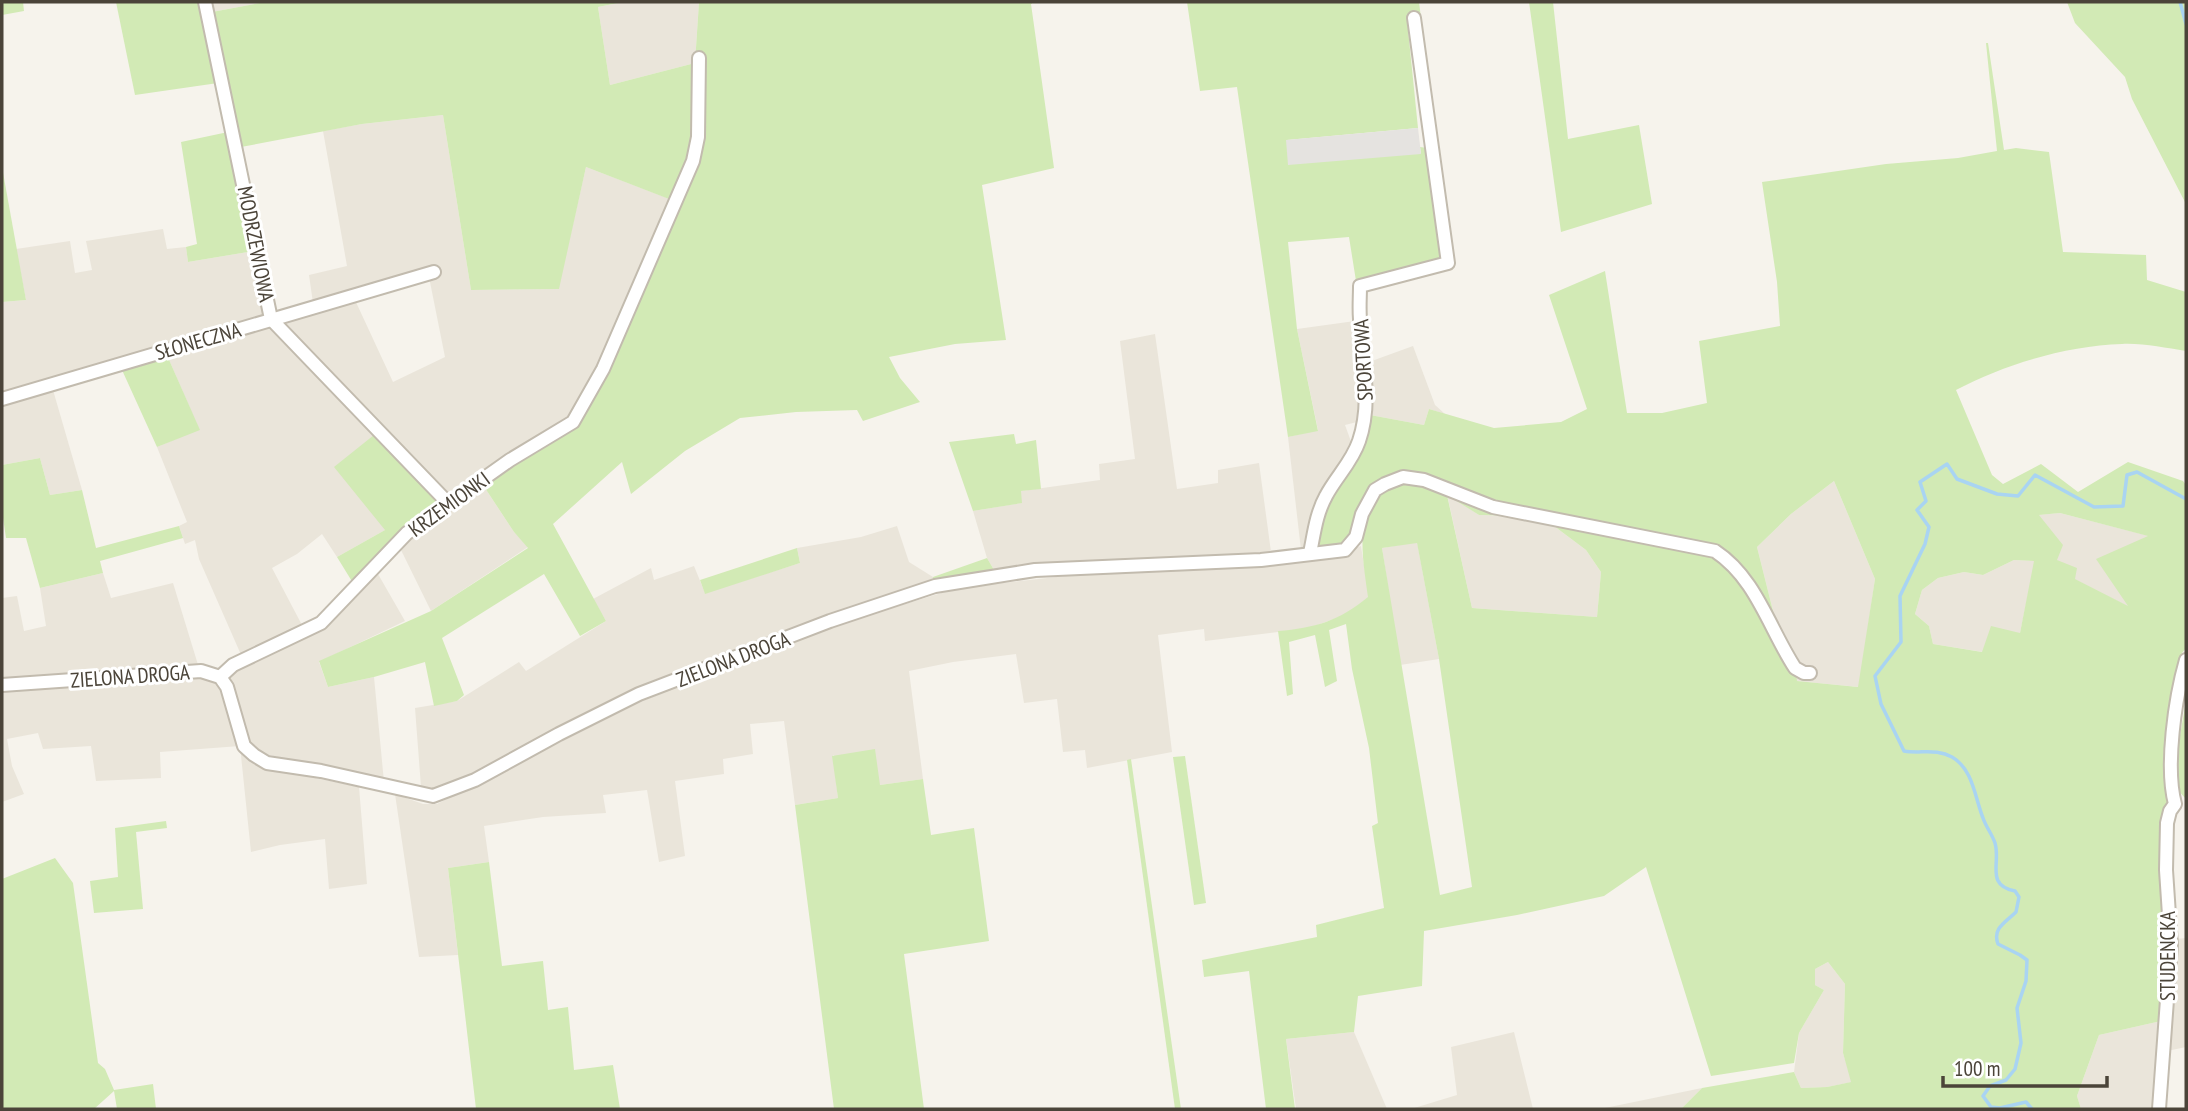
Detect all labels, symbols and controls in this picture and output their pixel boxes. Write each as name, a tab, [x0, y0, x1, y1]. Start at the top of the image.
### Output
street label: MODRZEWIOWA	[232, 184, 280, 304]
street label: SŁONECZNA	[152, 316, 244, 366]
street label: SPORTOWA	[1347, 318, 1379, 402]
street label: KRZEMIONKI	[403, 465, 495, 543]
street label: ZIELONA DROGA	[672, 625, 794, 693]
street label: ZIELONA DROGA	[69, 658, 191, 694]
street label: STUDENCKA	[2154, 911, 2181, 1001]
scale bar	[1943, 1044, 2108, 1088]
text: 100 m	[1954, 1055, 2000, 1082]

